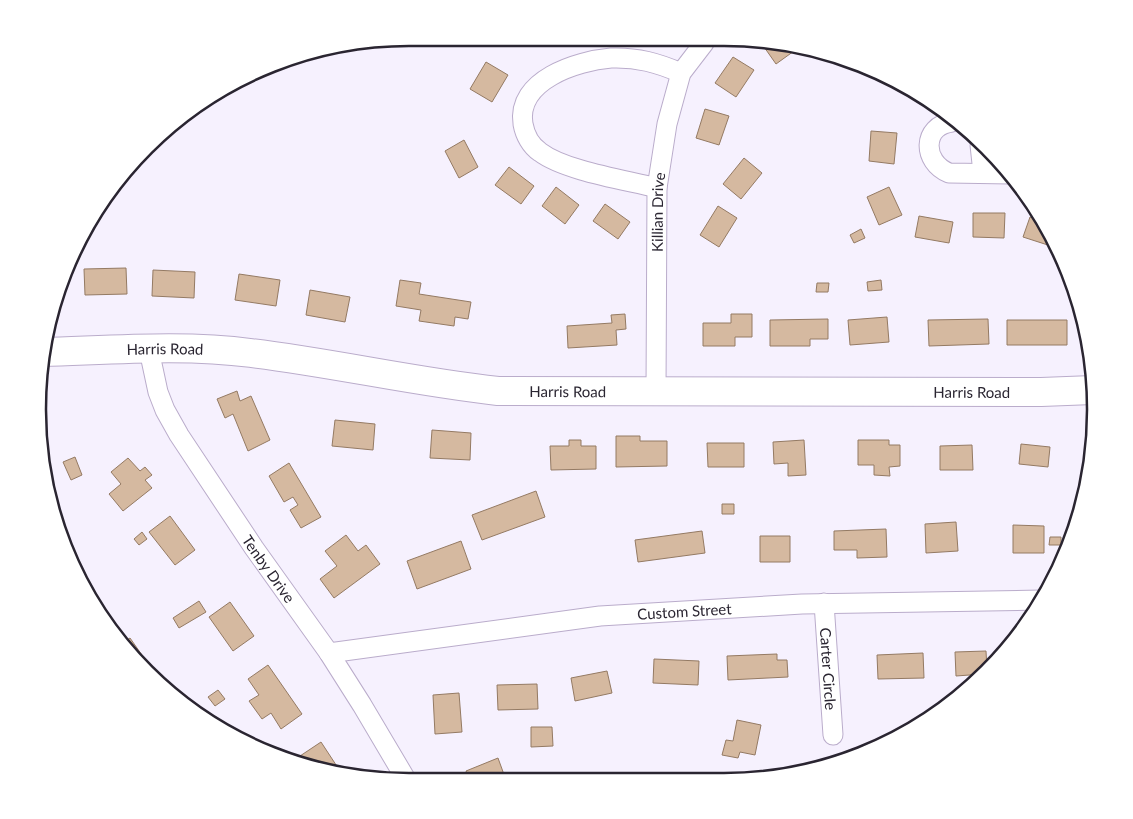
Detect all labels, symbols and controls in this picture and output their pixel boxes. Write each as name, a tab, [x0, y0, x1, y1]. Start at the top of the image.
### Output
street label: Killian Drive	[648, 171, 668, 252]
street label: Harris Road	[126, 339, 204, 358]
street label: Harris Road	[529, 382, 606, 400]
street label: Harris Road	[933, 383, 1010, 401]
street label: Tenby Drive	[239, 532, 299, 606]
street label: Custom Street	[637, 599, 733, 623]
street label: Carter Circle	[817, 627, 840, 711]

